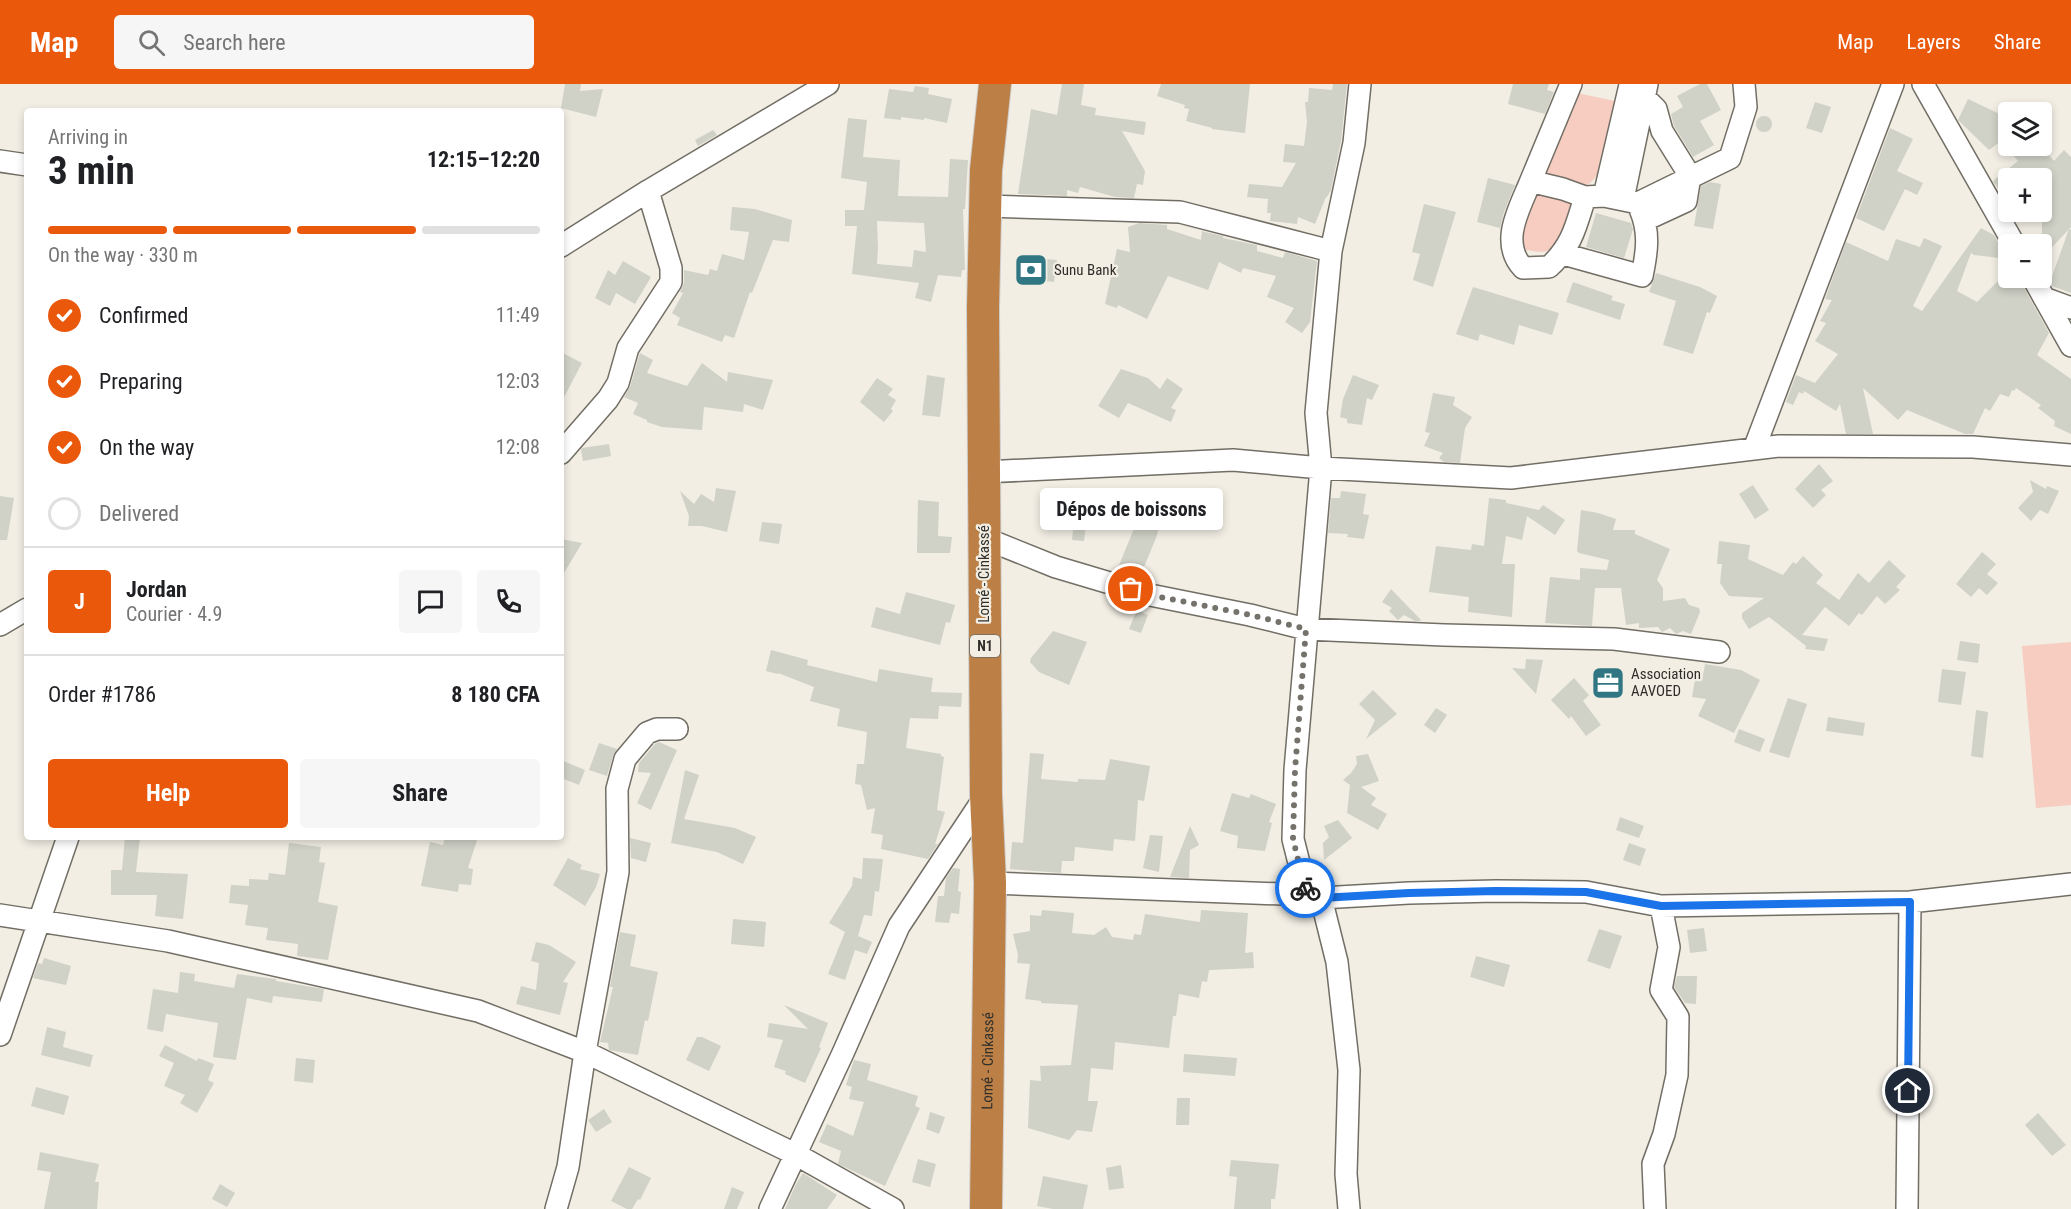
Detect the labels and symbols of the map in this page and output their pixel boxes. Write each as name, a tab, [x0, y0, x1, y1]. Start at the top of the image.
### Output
bank icon: Sunu Bank	[1013, 252, 1049, 288]
place label: Sunu Bank	[1054, 261, 1117, 279]
callout: Dépos de boissons	[1040, 487, 1222, 529]
street label: Lomé - Cinkassé	[975, 525, 993, 623]
pin	[1105, 563, 1156, 614]
road number: N1	[970, 635, 1000, 657]
office icon: Association AAVOED	[1590, 665, 1626, 701]
place label: Association AAVOED	[1631, 665, 1701, 700]
courier	[1275, 858, 1335, 918]
street label: Lomé - Cinkassé	[978, 1012, 997, 1110]
pin	[1882, 1065, 1933, 1116]

